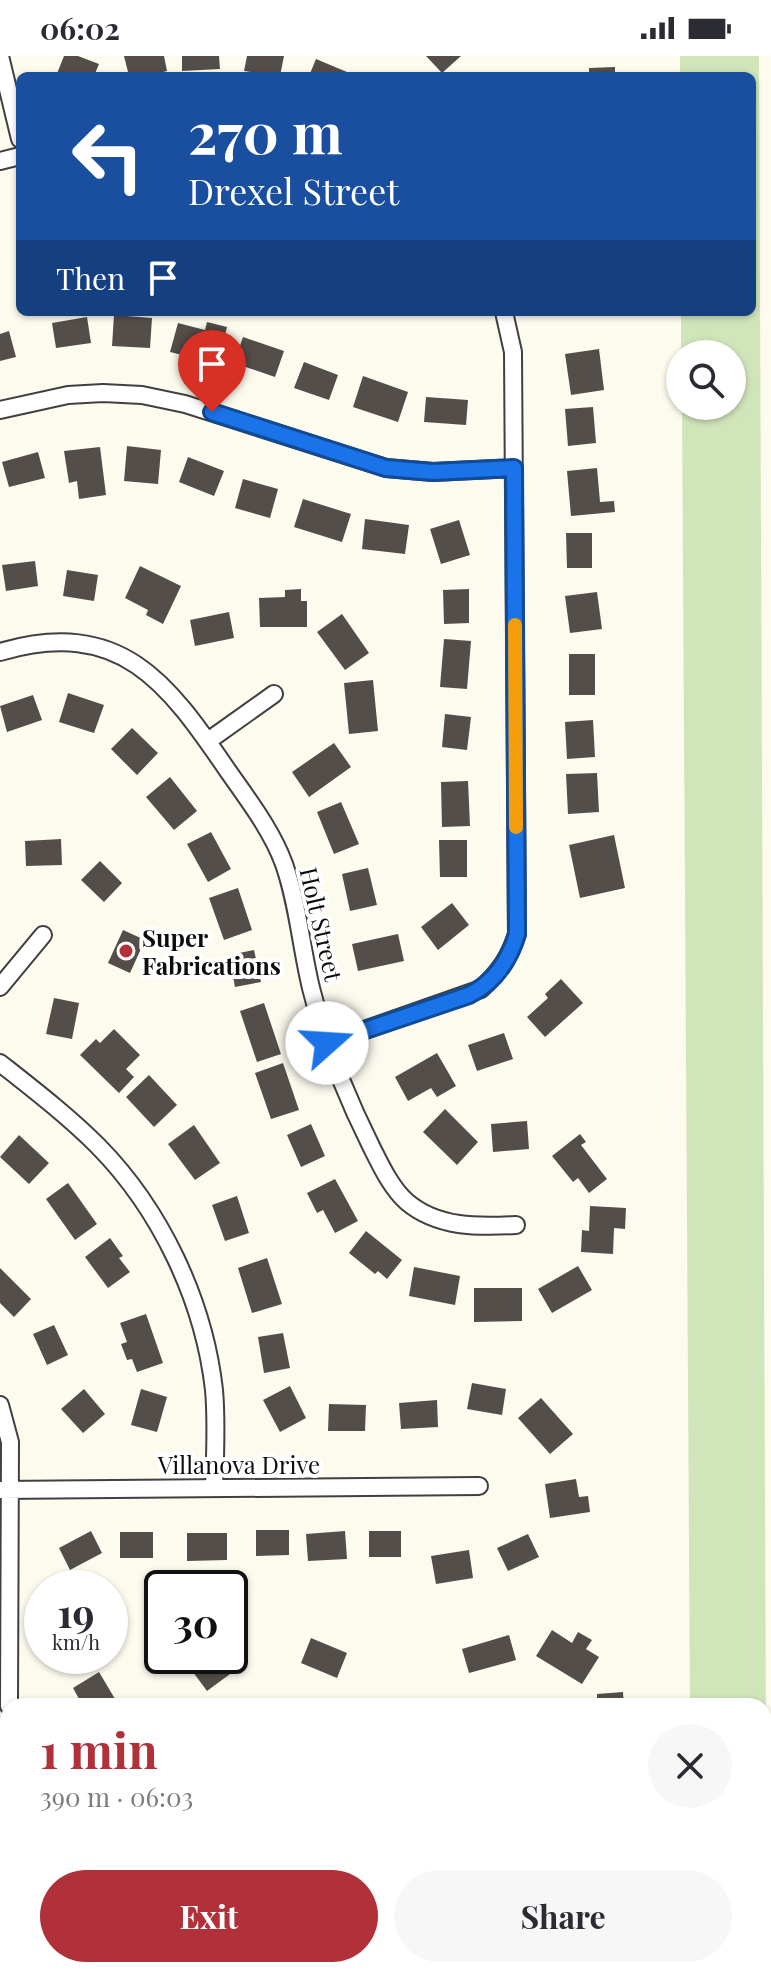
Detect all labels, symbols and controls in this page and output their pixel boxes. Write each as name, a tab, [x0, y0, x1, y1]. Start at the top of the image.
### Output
text: 06:02	[40, 8, 120, 48]
text: 270 m	[188, 94, 343, 169]
icon: left	[56, 104, 160, 208]
text: Drexel Street	[188, 166, 399, 214]
icon: arrive	[141, 256, 185, 300]
text: Then	[56, 258, 125, 298]
pin	[178, 330, 246, 412]
map controls	[666, 340, 746, 420]
button: search	[666, 340, 746, 420]
icon: arrive	[190, 342, 234, 386]
street label: Holt Street	[293, 864, 351, 985]
place label: Super Fabrications	[142, 921, 281, 981]
marker: Super Fabrications	[117, 942, 135, 960]
position arrow	[285, 1001, 369, 1085]
street label: Villanova Drive	[157, 1448, 320, 1480]
speed limit sign: 30	[144, 1570, 248, 1674]
text: 19	[57, 1585, 95, 1638]
text: km/h	[52, 1628, 100, 1655]
text: 1 min	[40, 1717, 158, 1781]
button: close	[648, 1724, 732, 1808]
text: 390 m · 06:03	[40, 1779, 193, 1814]
button: Exit	[40, 1870, 378, 1962]
button: Share	[394, 1870, 732, 1962]

